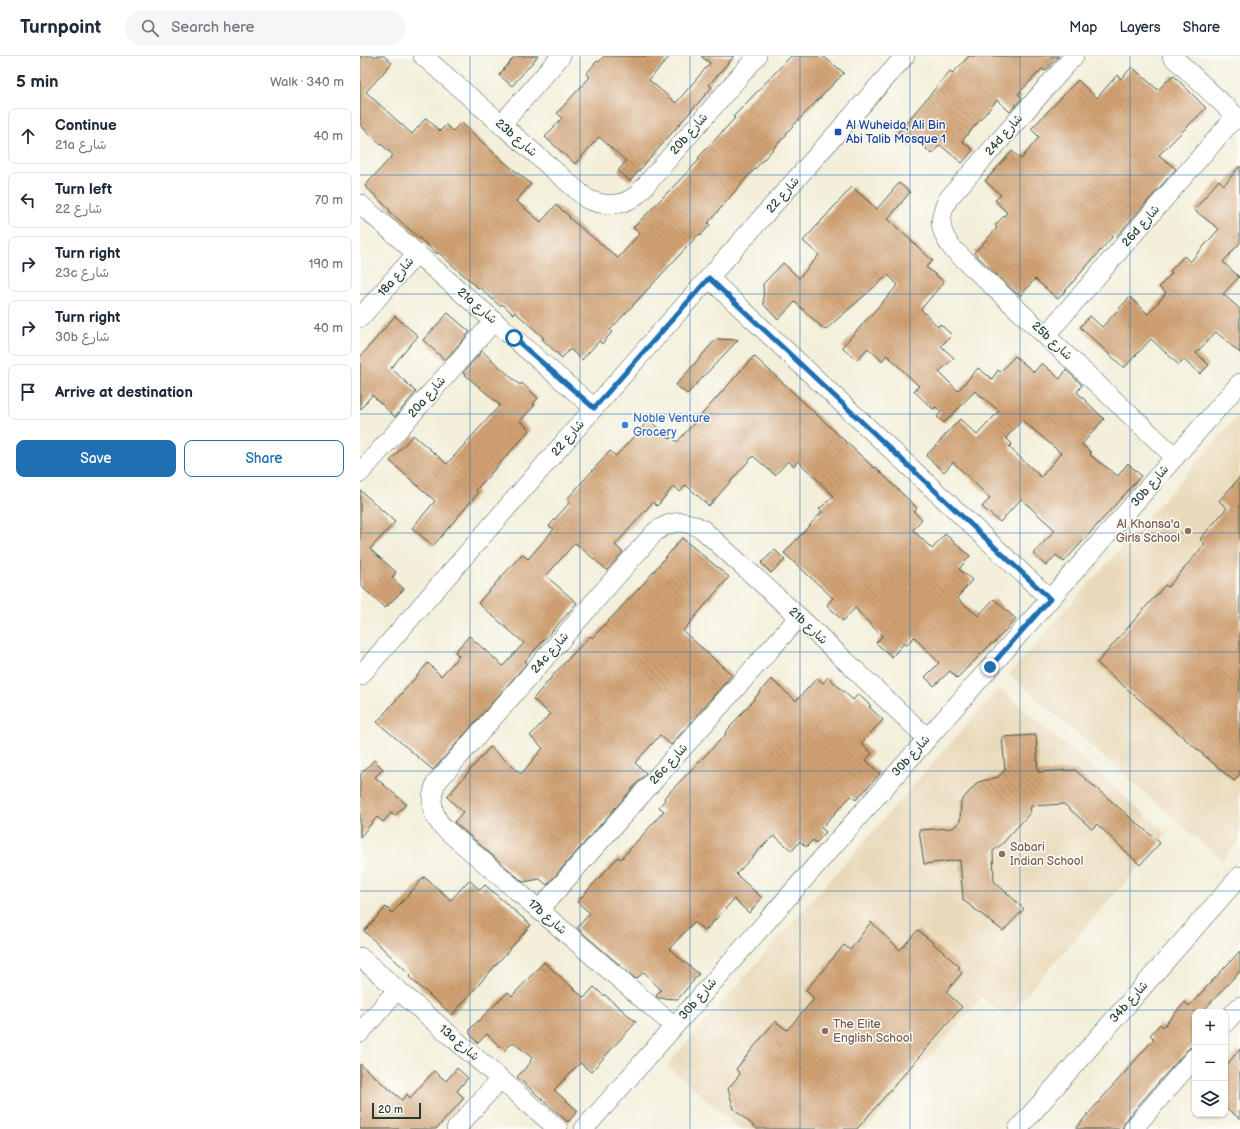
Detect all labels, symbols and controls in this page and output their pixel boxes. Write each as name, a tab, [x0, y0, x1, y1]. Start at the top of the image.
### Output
search box	[125, 10, 405, 46]
text: Turnpoint	[20, 16, 101, 39]
icon: search	[139, 17, 161, 39]
text: Search here	[171, 18, 254, 37]
text: Map	[1069, 19, 1097, 36]
text: Layers	[1119, 19, 1161, 36]
text: Share	[1183, 19, 1220, 36]
text: 5 min	[16, 72, 59, 92]
text: Walk · 340 m	[270, 74, 344, 90]
street label: 20b شارع	[667, 110, 712, 158]
street label: 24d شارع	[982, 111, 1027, 160]
text: Continue	[55, 116, 117, 135]
street label: 23b شارع	[491, 116, 540, 161]
place label: Al Wuheida, Ali Bin Abi Talib Mosque 1	[846, 118, 946, 147]
icon: ahead	[17, 125, 39, 147]
marker: Al Wuheida, Ali Bin Abi Talib Mosque 1	[833, 127, 843, 137]
text: 40 m	[313, 128, 343, 144]
text: 21a شارع	[55, 137, 107, 153]
street label: شارع 22	[763, 174, 804, 217]
text: Turn left	[55, 180, 112, 199]
icon: left	[17, 189, 39, 211]
text: 70 m	[315, 192, 343, 208]
text: شارع 22	[55, 201, 102, 217]
street label: 26d شارع	[1119, 202, 1164, 251]
text: Turn right	[55, 244, 120, 263]
icon: right	[17, 253, 39, 275]
street label: 18a شارع	[375, 254, 418, 301]
text: 190 m	[309, 256, 343, 272]
text: 23c شارع	[55, 265, 109, 281]
street label: 21a شارع	[453, 285, 500, 328]
text: Turn right	[55, 308, 120, 327]
icon: right	[17, 317, 39, 339]
street label: 25b شارع	[1028, 318, 1075, 364]
text: 40 m	[313, 320, 343, 336]
text: 30b شارع	[55, 329, 110, 345]
route start	[505, 329, 523, 347]
street label: 20a شارع	[405, 373, 450, 421]
icon: arrive	[17, 381, 39, 403]
text: Arrive at destination	[55, 383, 193, 402]
place label: Noble Venture Grocery	[633, 411, 710, 440]
street label: شارع 22	[548, 417, 589, 460]
marker: Noble Venture Grocery	[620, 420, 630, 430]
button: Save	[16, 440, 176, 477]
button: Share	[184, 440, 344, 477]
street label: 30b شارع	[1128, 462, 1173, 511]
place label: Al Khansa'a Girls School	[1116, 517, 1180, 546]
marker: Al Khansa'a Girls School	[1183, 526, 1193, 536]
street label: 21b شارع	[785, 604, 830, 648]
street label: 24c شارع	[528, 629, 573, 677]
route end	[981, 658, 999, 676]
street label: 30b شارع	[889, 732, 934, 780]
street label: 26c شارع	[647, 740, 692, 788]
place label: Sabari Indian School	[1010, 840, 1083, 869]
marker: Sabari Indian School	[997, 849, 1007, 859]
street label: 17b شارع	[524, 896, 569, 939]
street label: 30b شارع	[676, 975, 721, 1024]
street label: 34b شارع	[1106, 978, 1152, 1027]
map controls	[1192, 1009, 1228, 1117]
button: +	[1192, 1009, 1228, 1045]
place label: The Elite English School	[833, 1017, 912, 1046]
street label: 13a شارع	[435, 1022, 482, 1065]
marker: The Elite English School	[820, 1026, 830, 1036]
button: −	[1192, 1045, 1228, 1081]
button: layers	[1192, 1081, 1228, 1117]
scale bar	[372, 1101, 421, 1120]
text: 20 m	[378, 1103, 403, 1116]

